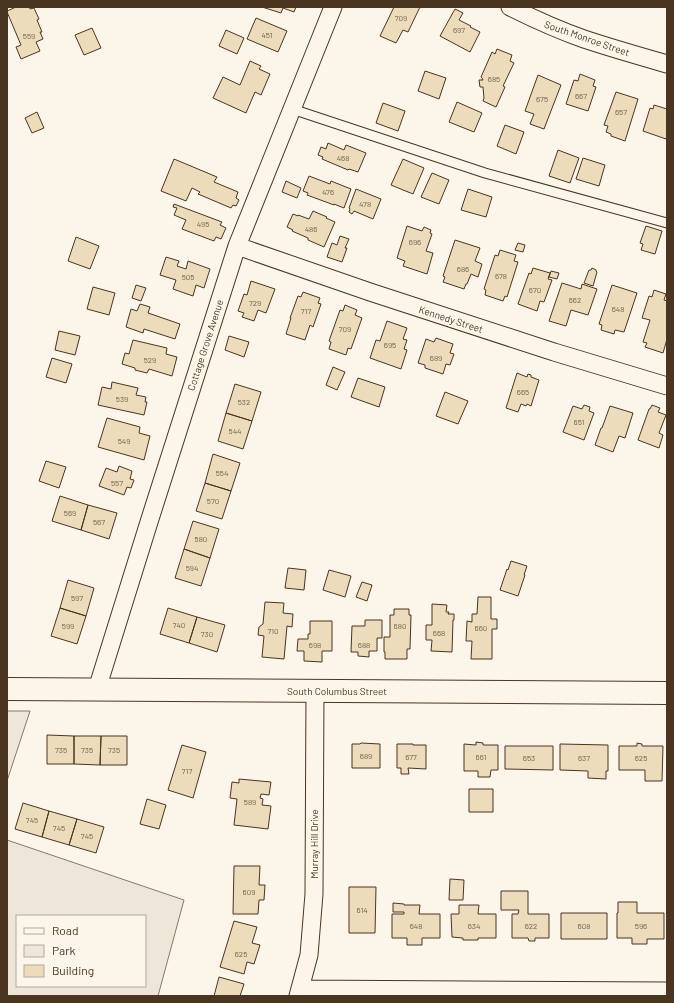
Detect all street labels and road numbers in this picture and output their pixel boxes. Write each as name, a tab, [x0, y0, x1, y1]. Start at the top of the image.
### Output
street label: South Monroe Street	[543, 18, 632, 58]
street label: Cottage Grove Avenue	[185, 298, 225, 392]
street label: Kennedy Street	[417, 303, 485, 335]
street label: South Columbus Street	[287, 685, 387, 697]
street label: Murray Hill Drive	[308, 809, 320, 879]

